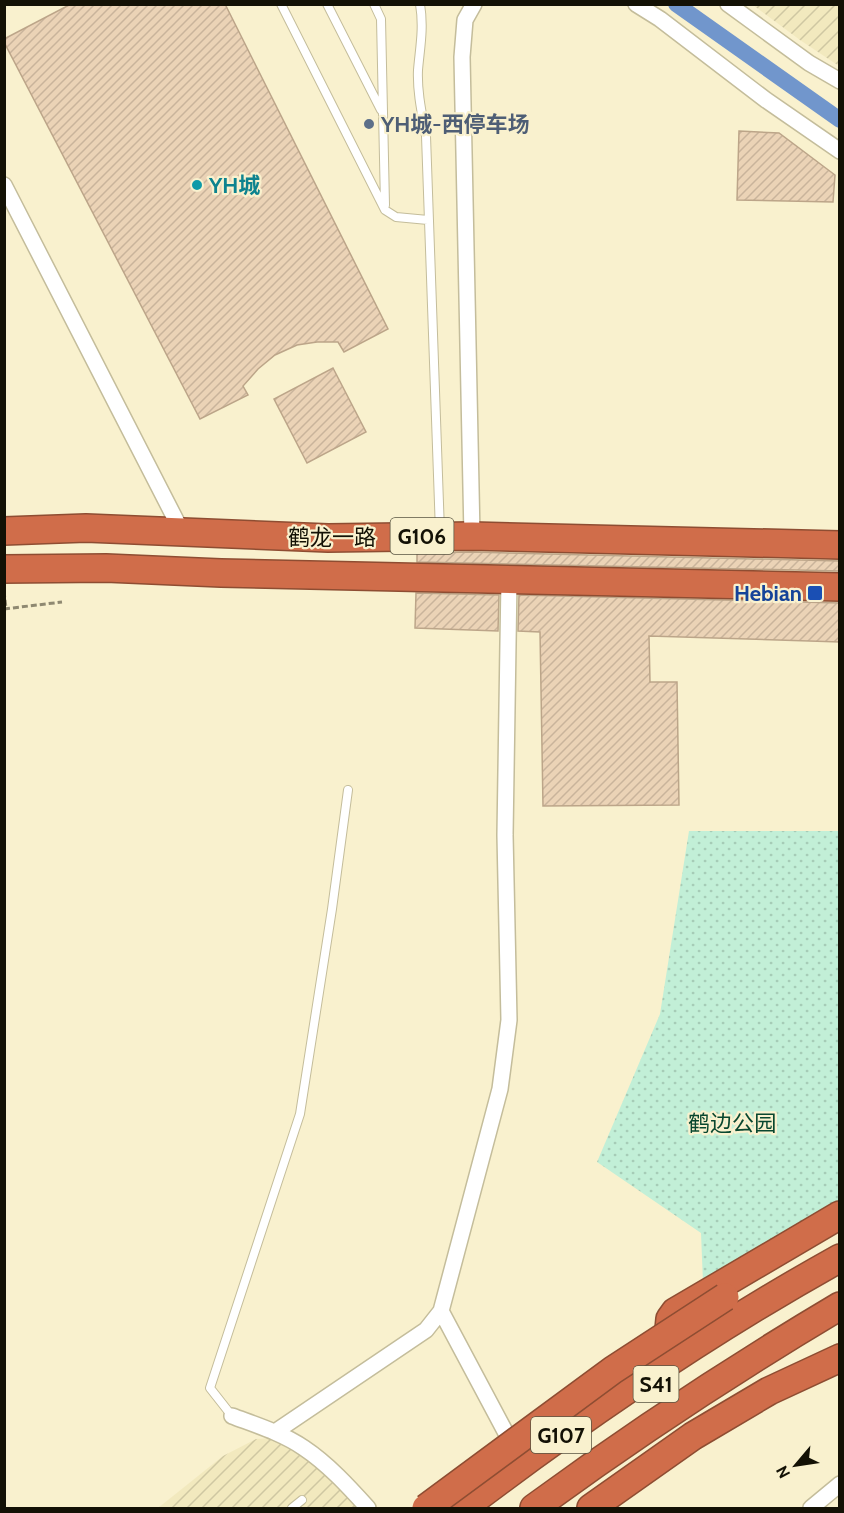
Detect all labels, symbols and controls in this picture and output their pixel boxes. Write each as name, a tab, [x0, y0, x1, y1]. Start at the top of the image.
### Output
place label: YH城-西停车场	[380, 111, 530, 138]
marker: YH城-西停车场	[362, 117, 376, 131]
place label: YH城	[208, 172, 260, 199]
marker: YH城	[190, 178, 204, 192]
road number: G106	[390, 518, 454, 554]
street label: 鹤龙一路	[288, 524, 376, 551]
place label: Hebian	[734, 580, 802, 607]
marker: Hebian	[806, 584, 824, 602]
park label: 鹤边公园	[688, 1110, 776, 1137]
road number: S41	[634, 1366, 678, 1402]
road number: G107	[531, 1417, 591, 1453]
north arrow	[766, 1435, 826, 1495]
text: N	[772, 1462, 794, 1482]

